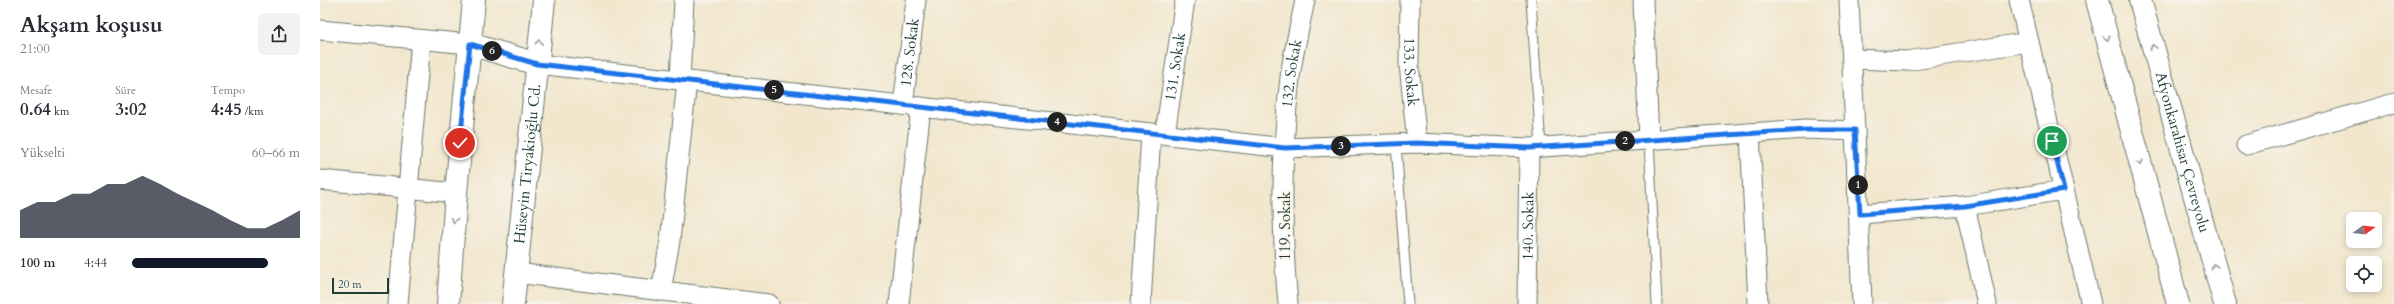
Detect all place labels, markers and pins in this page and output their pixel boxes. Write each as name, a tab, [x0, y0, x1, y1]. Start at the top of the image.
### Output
pin: 6	[482, 41, 502, 61]
pin: 5	[764, 80, 784, 100]
pin: 4	[1047, 112, 1067, 132]
pin	[2035, 124, 2069, 158]
pin	[443, 126, 477, 160]
pin: 2	[1615, 131, 1635, 151]
pin: 3	[1331, 136, 1351, 156]
pin: 1	[1848, 175, 1868, 195]

